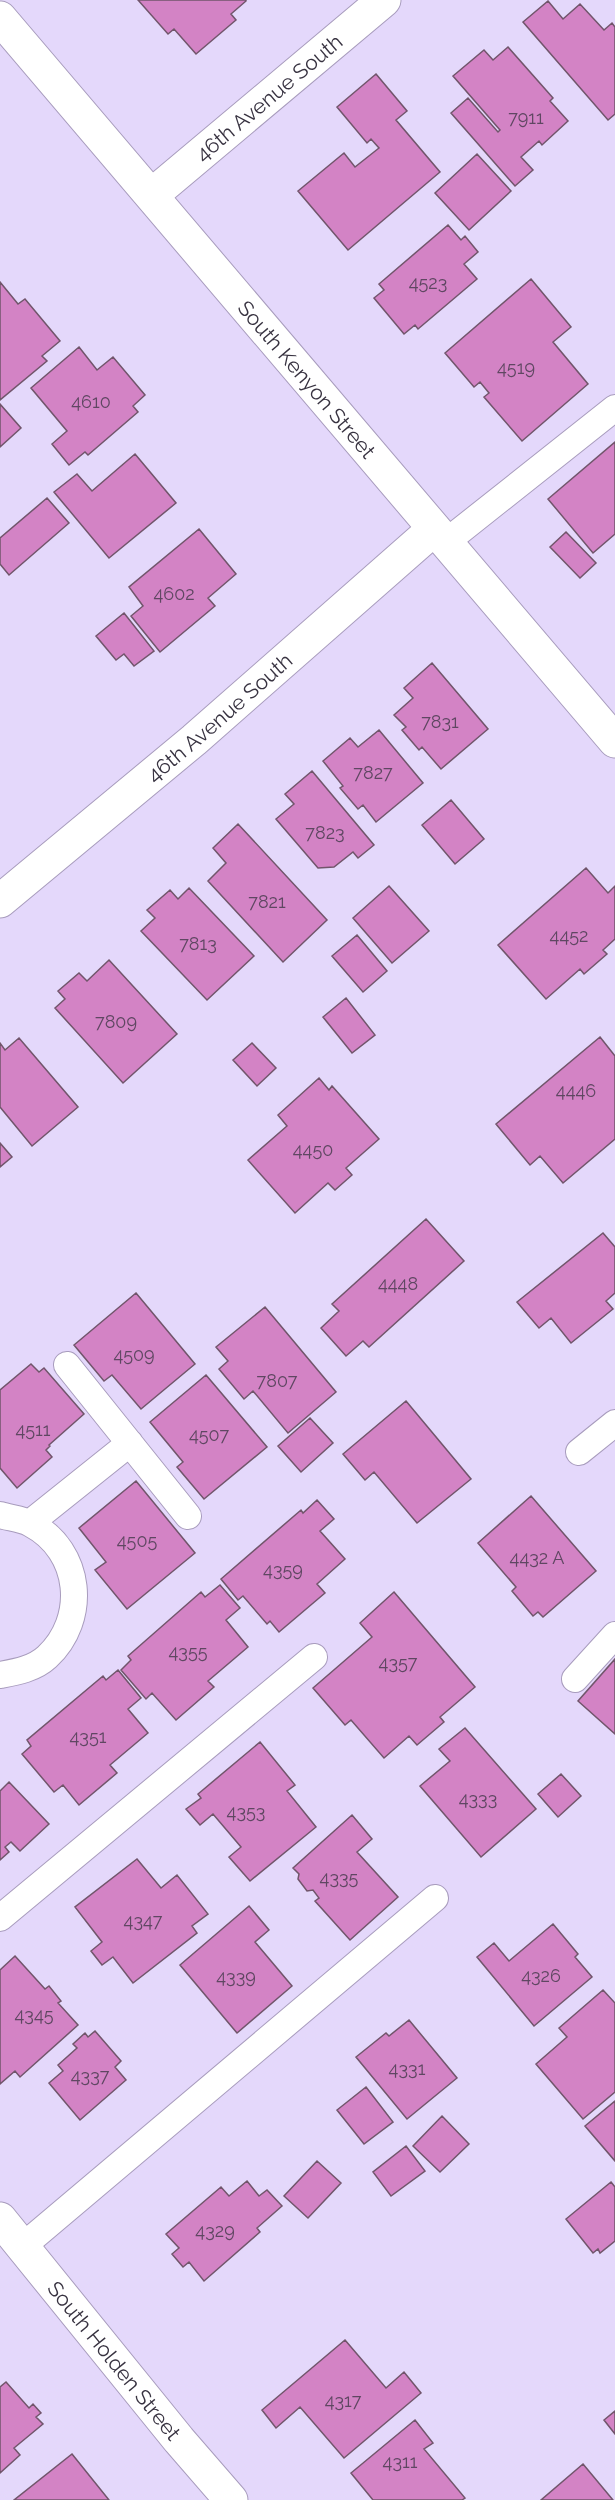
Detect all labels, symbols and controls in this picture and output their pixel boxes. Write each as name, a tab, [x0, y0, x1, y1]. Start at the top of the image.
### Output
street label: 46th Avenue South	[190, 28, 347, 166]
house number: 7911	[508, 107, 544, 128]
house number: 4523	[409, 272, 447, 293]
street label: South Kenyon Street	[233, 295, 381, 463]
house number: 4519	[497, 357, 535, 378]
house number: 4610	[71, 391, 111, 412]
house number: 4602	[153, 583, 195, 604]
street label: 46th Avenue South	[141, 647, 297, 787]
house number: 7831	[421, 711, 459, 732]
house number: 7827	[353, 762, 393, 783]
house number: 7823	[305, 822, 345, 843]
house number: 7821	[248, 891, 286, 912]
house number: 4452	[550, 925, 588, 946]
house number: 7813	[179, 933, 217, 954]
house number: 7809	[95, 1011, 137, 1032]
house number: 4446	[556, 1080, 596, 1101]
house number: 4450	[293, 1139, 333, 1160]
house number: 4448	[378, 1273, 418, 1294]
house number: 4509	[113, 1344, 155, 1365]
house number: 7807	[257, 1370, 298, 1391]
house number: 4511	[15, 1419, 51, 1440]
house number: 4507	[189, 1424, 229, 1445]
house number: 4505	[117, 1530, 157, 1551]
house number: 4432 A	[510, 1547, 564, 1568]
house number: 4359	[263, 1559, 303, 1580]
house number: 4355	[168, 1641, 208, 1662]
house number: 4357	[379, 1652, 418, 1673]
house number: 4351	[70, 1726, 107, 1747]
house number: 4333	[459, 1788, 497, 1809]
house number: 4353	[227, 1801, 265, 1822]
house number: 4335	[320, 1867, 359, 1888]
house number: 4347	[124, 1910, 163, 1931]
house number: 4326	[521, 1965, 561, 1986]
house number: 4339	[216, 1966, 256, 1987]
house number: 4345	[14, 2004, 54, 2025]
house number: 4331	[389, 2058, 426, 2079]
house number: 4337	[71, 2065, 110, 2086]
house number: 4329	[195, 2220, 235, 2241]
street label: South Holden Street	[43, 2276, 186, 2445]
house number: 4317	[325, 2390, 362, 2411]
house number: 4311	[383, 2451, 418, 2472]

